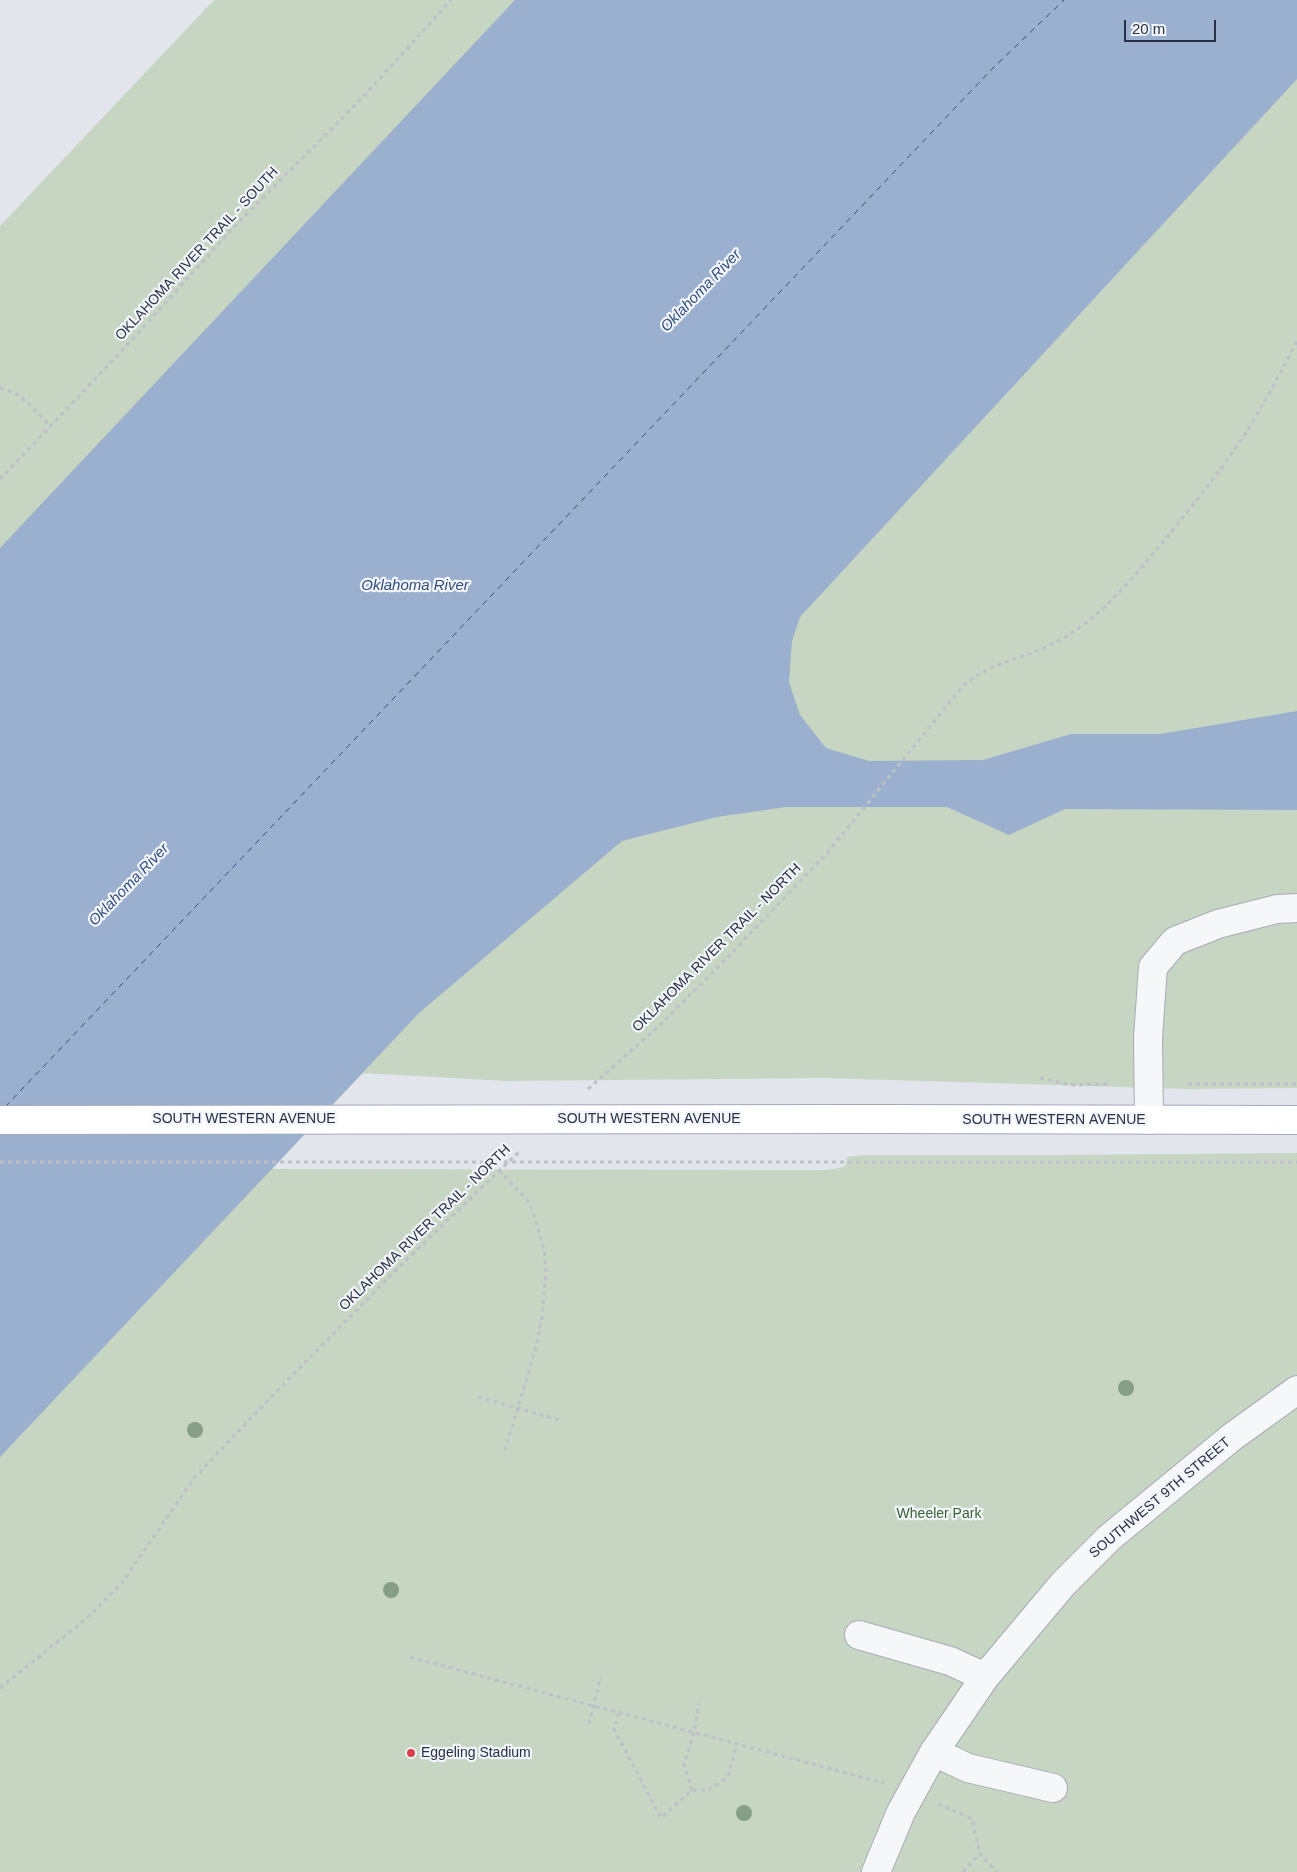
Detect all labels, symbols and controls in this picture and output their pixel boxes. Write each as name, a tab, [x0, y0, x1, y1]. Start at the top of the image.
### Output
scale bar	[1127, 10, 1220, 42]
text: 20 m	[1132, 20, 1165, 37]
street label: OKLAHOMA RIVER TRAIL - SOUTH	[112, 164, 282, 344]
water label: Oklahoma River	[657, 246, 745, 336]
water label: Oklahoma River	[361, 577, 469, 595]
water label: Oklahoma River	[85, 840, 173, 930]
street label: OKLAHOMA RIVER TRAIL - NORTH	[629, 860, 805, 1036]
street label: SOUTH WESTERN AVENUE	[152, 1111, 336, 1127]
street label: SOUTH WESTERN AVENUE	[557, 1111, 741, 1127]
street label: SOUTH WESTERN AVENUE	[962, 1112, 1146, 1128]
street label: OKLAHOMA RIVER TRAIL - NORTH	[336, 1142, 514, 1314]
street label: SOUTHWEST 9TH STREET	[1086, 1434, 1234, 1562]
park label: Wheeler Park	[897, 1506, 981, 1522]
place label: Eggeling Stadium	[421, 1745, 531, 1761]
marker: Eggeling Stadium	[405, 1747, 417, 1759]

